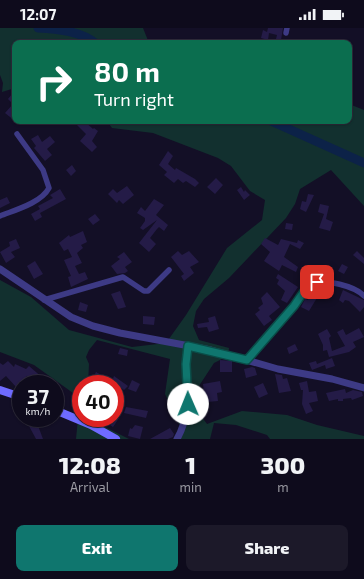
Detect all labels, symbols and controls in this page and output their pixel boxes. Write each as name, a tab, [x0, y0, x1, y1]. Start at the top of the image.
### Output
text: 12:07	[20, 5, 56, 23]
text: 80 m	[94, 54, 160, 88]
icon: right	[28, 56, 80, 108]
text: Turn right	[94, 88, 174, 110]
pin	[300, 265, 334, 299]
icon: arrive	[306, 271, 328, 293]
speed limit sign: 40	[72, 375, 124, 427]
position arrow	[167, 383, 209, 425]
text: 37	[27, 384, 49, 408]
text: km/h	[26, 405, 50, 417]
text: 12:08	[59, 450, 121, 479]
text: 1	[185, 450, 196, 479]
text: 300	[261, 450, 305, 479]
text: Arrival	[70, 479, 110, 495]
text: min	[180, 479, 202, 495]
text: m	[277, 479, 289, 495]
button: Exit	[16, 525, 178, 571]
button: Share	[186, 525, 348, 571]

